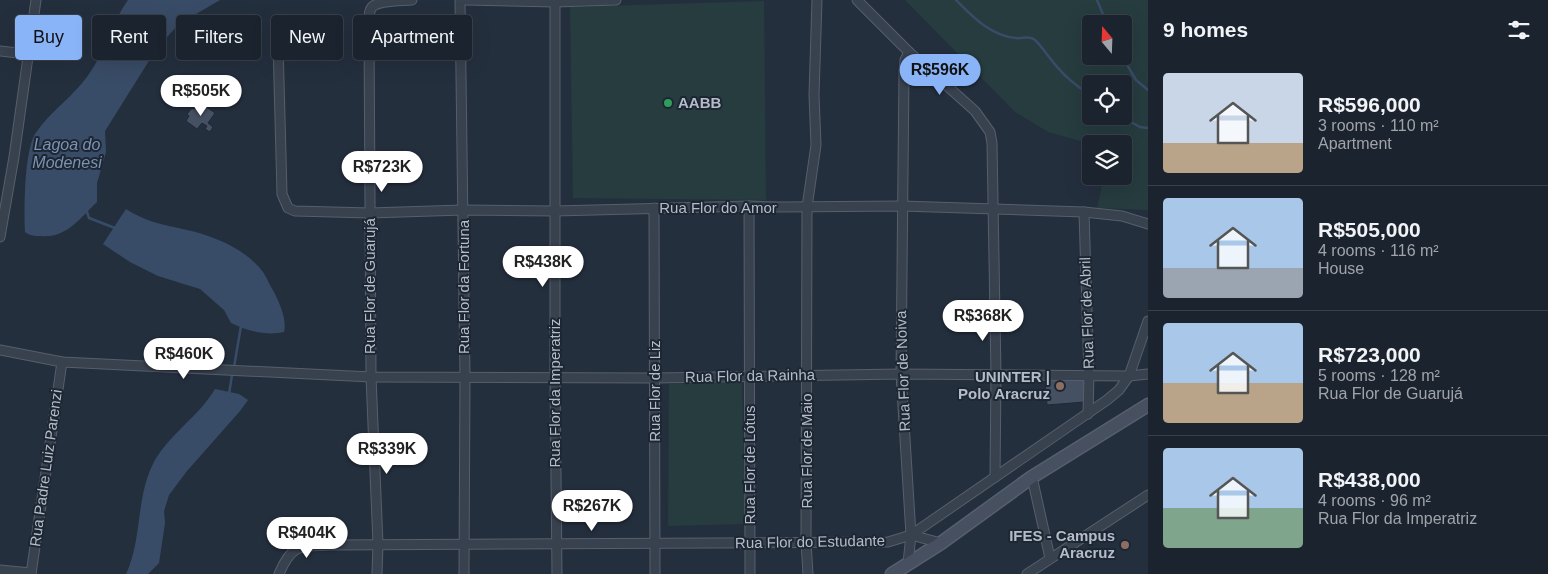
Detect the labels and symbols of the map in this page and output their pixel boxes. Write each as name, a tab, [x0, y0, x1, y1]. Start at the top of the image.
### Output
north arrow	[1082, 15, 1132, 65]
pin: R$596K	[899, 54, 981, 96]
pin: R$505K	[160, 74, 242, 117]
place label: AABB	[678, 94, 721, 111]
marker: AABB	[662, 97, 674, 109]
water label: Lagoa do Modenesi	[32, 136, 102, 171]
pin: R$723K	[341, 150, 423, 193]
street label: Rua Flor do Amor	[659, 199, 777, 216]
street label: Rua Flor de Guarujá	[361, 217, 378, 354]
street label: Rua Flor da Fortuna	[455, 219, 472, 354]
pin: R$438K	[502, 246, 584, 288]
street label: Rua Flor de Abril	[1076, 257, 1097, 369]
pin: R$368K	[942, 300, 1024, 342]
street label: Rua Flor de Noiva	[892, 310, 913, 432]
street label: Rua Flor da Imperatriz	[546, 318, 563, 468]
pin: R$460K	[143, 338, 225, 380]
street label: Rua Flor de Liz	[646, 340, 663, 442]
street label: Rua Flor da Rainha	[685, 366, 816, 385]
place label: UNINTER | Polo Aracruz	[958, 368, 1050, 402]
marker: UNINTER | Polo Aracruz	[1054, 380, 1066, 392]
street label: Rua Padre Luiz Parenzi	[26, 388, 65, 548]
street label: Rua Flor de Maio	[798, 393, 815, 509]
street label: Rua Flor de Lótus	[741, 405, 758, 525]
pin: R$339K	[346, 432, 428, 475]
pin: R$267K	[551, 490, 633, 532]
pin: R$404K	[266, 516, 348, 559]
place label: IFES - Campus Aracruz	[1009, 527, 1115, 561]
street label: Rua Flor do Estudante	[735, 532, 885, 551]
marker: IFES - Campus Aracruz	[1119, 539, 1131, 551]

